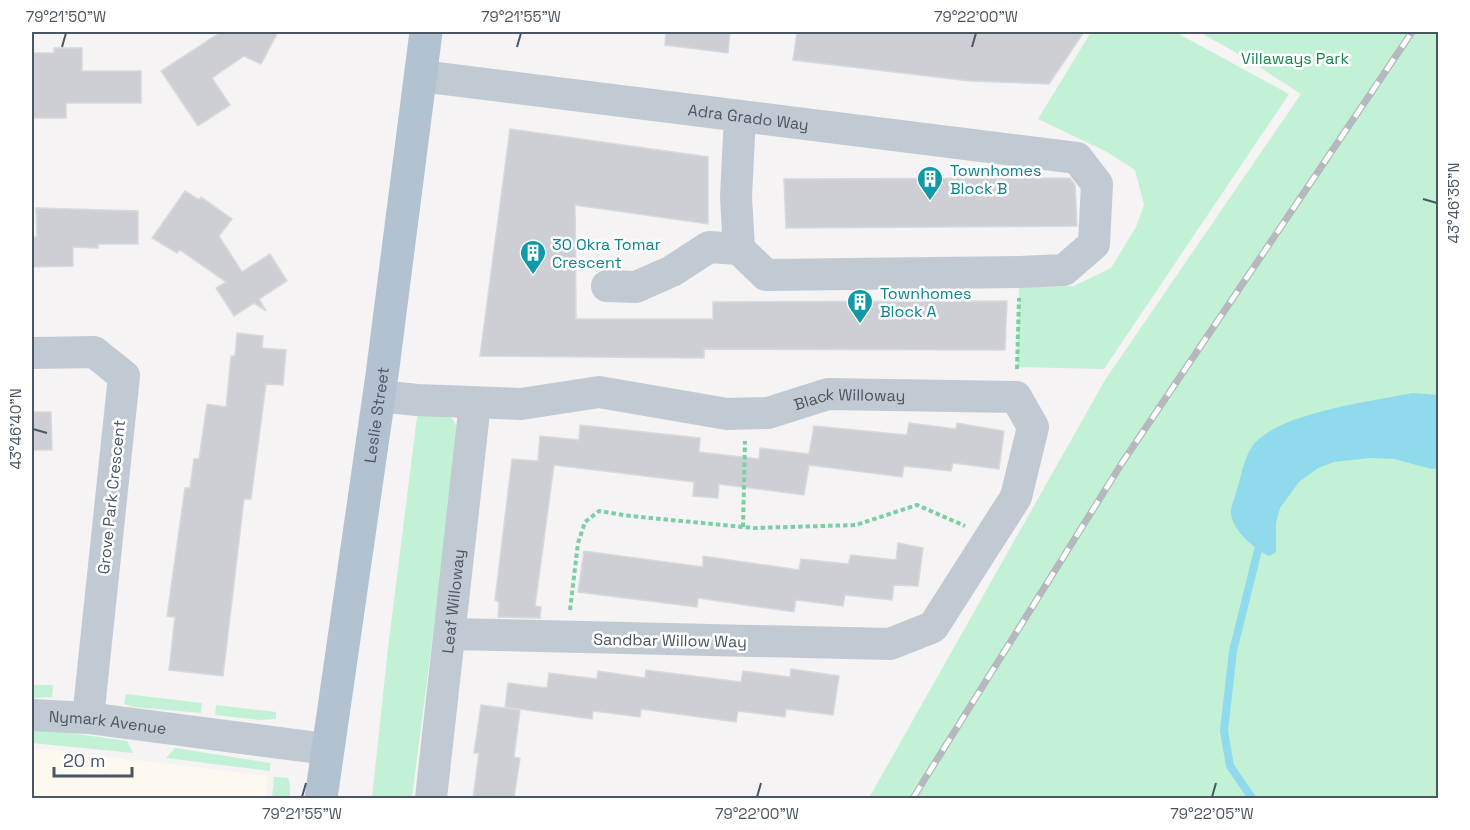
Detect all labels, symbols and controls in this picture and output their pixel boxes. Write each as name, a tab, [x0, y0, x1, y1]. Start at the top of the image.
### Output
text: 79°21'50"W	[26, 7, 106, 26]
text: 79°21'55"W	[481, 7, 561, 26]
text: 79°22'00"W	[934, 7, 1018, 26]
park label: Villaways Park	[1241, 48, 1349, 69]
street label: Adra Grado Way	[687, 99, 810, 135]
place label: Townhomes Block B	[950, 160, 1042, 199]
text: 43°46'35"N	[1444, 163, 1463, 243]
building icon: Townhomes Block B	[915, 164, 945, 202]
place label: 30 Okra Tomar Crescent	[552, 234, 661, 273]
building icon: 30 Okra Tomar Crescent	[518, 238, 548, 276]
place label: Townhomes Block A	[880, 283, 972, 322]
building icon: Townhomes Block A	[845, 287, 875, 325]
street label: Leslie Street	[359, 366, 394, 465]
street label: Black Willoway	[791, 384, 905, 415]
text: 43°46'40"N	[6, 388, 25, 470]
street label: Grove Park Crescent	[93, 419, 130, 575]
street label: Leaf Willoway	[437, 548, 470, 655]
street label: Sandbar Willow Way	[593, 629, 747, 652]
street label: Nymark Avenue	[48, 706, 168, 739]
scale bar	[54, 740, 132, 778]
text: 20 m	[63, 749, 106, 772]
text: 79°21'55"W	[262, 804, 342, 823]
text: 79°22'00"W	[715, 804, 799, 823]
text: 79°22'05"W	[1170, 804, 1254, 823]

